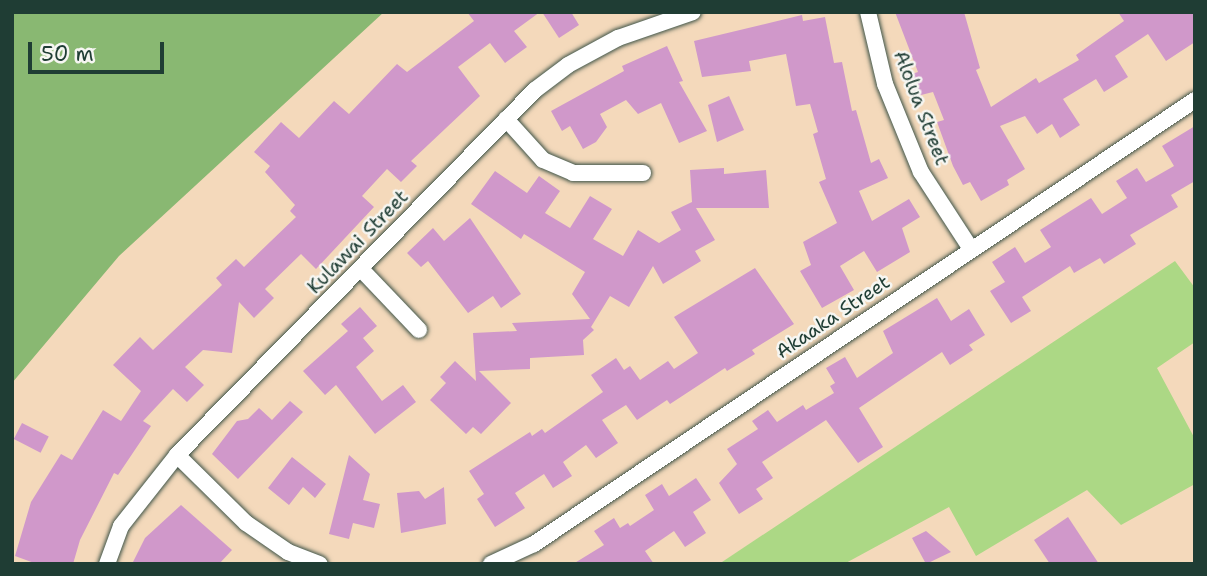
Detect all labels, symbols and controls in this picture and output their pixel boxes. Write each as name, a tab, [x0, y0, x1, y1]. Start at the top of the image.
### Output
scale bar	[32, 28, 168, 72]
text: 50 m	[41, 40, 94, 68]
street label: Alolua Street	[889, 47, 953, 169]
street label: Kulawai Street	[303, 185, 413, 299]
street label: Akaaka Street	[772, 271, 894, 363]

